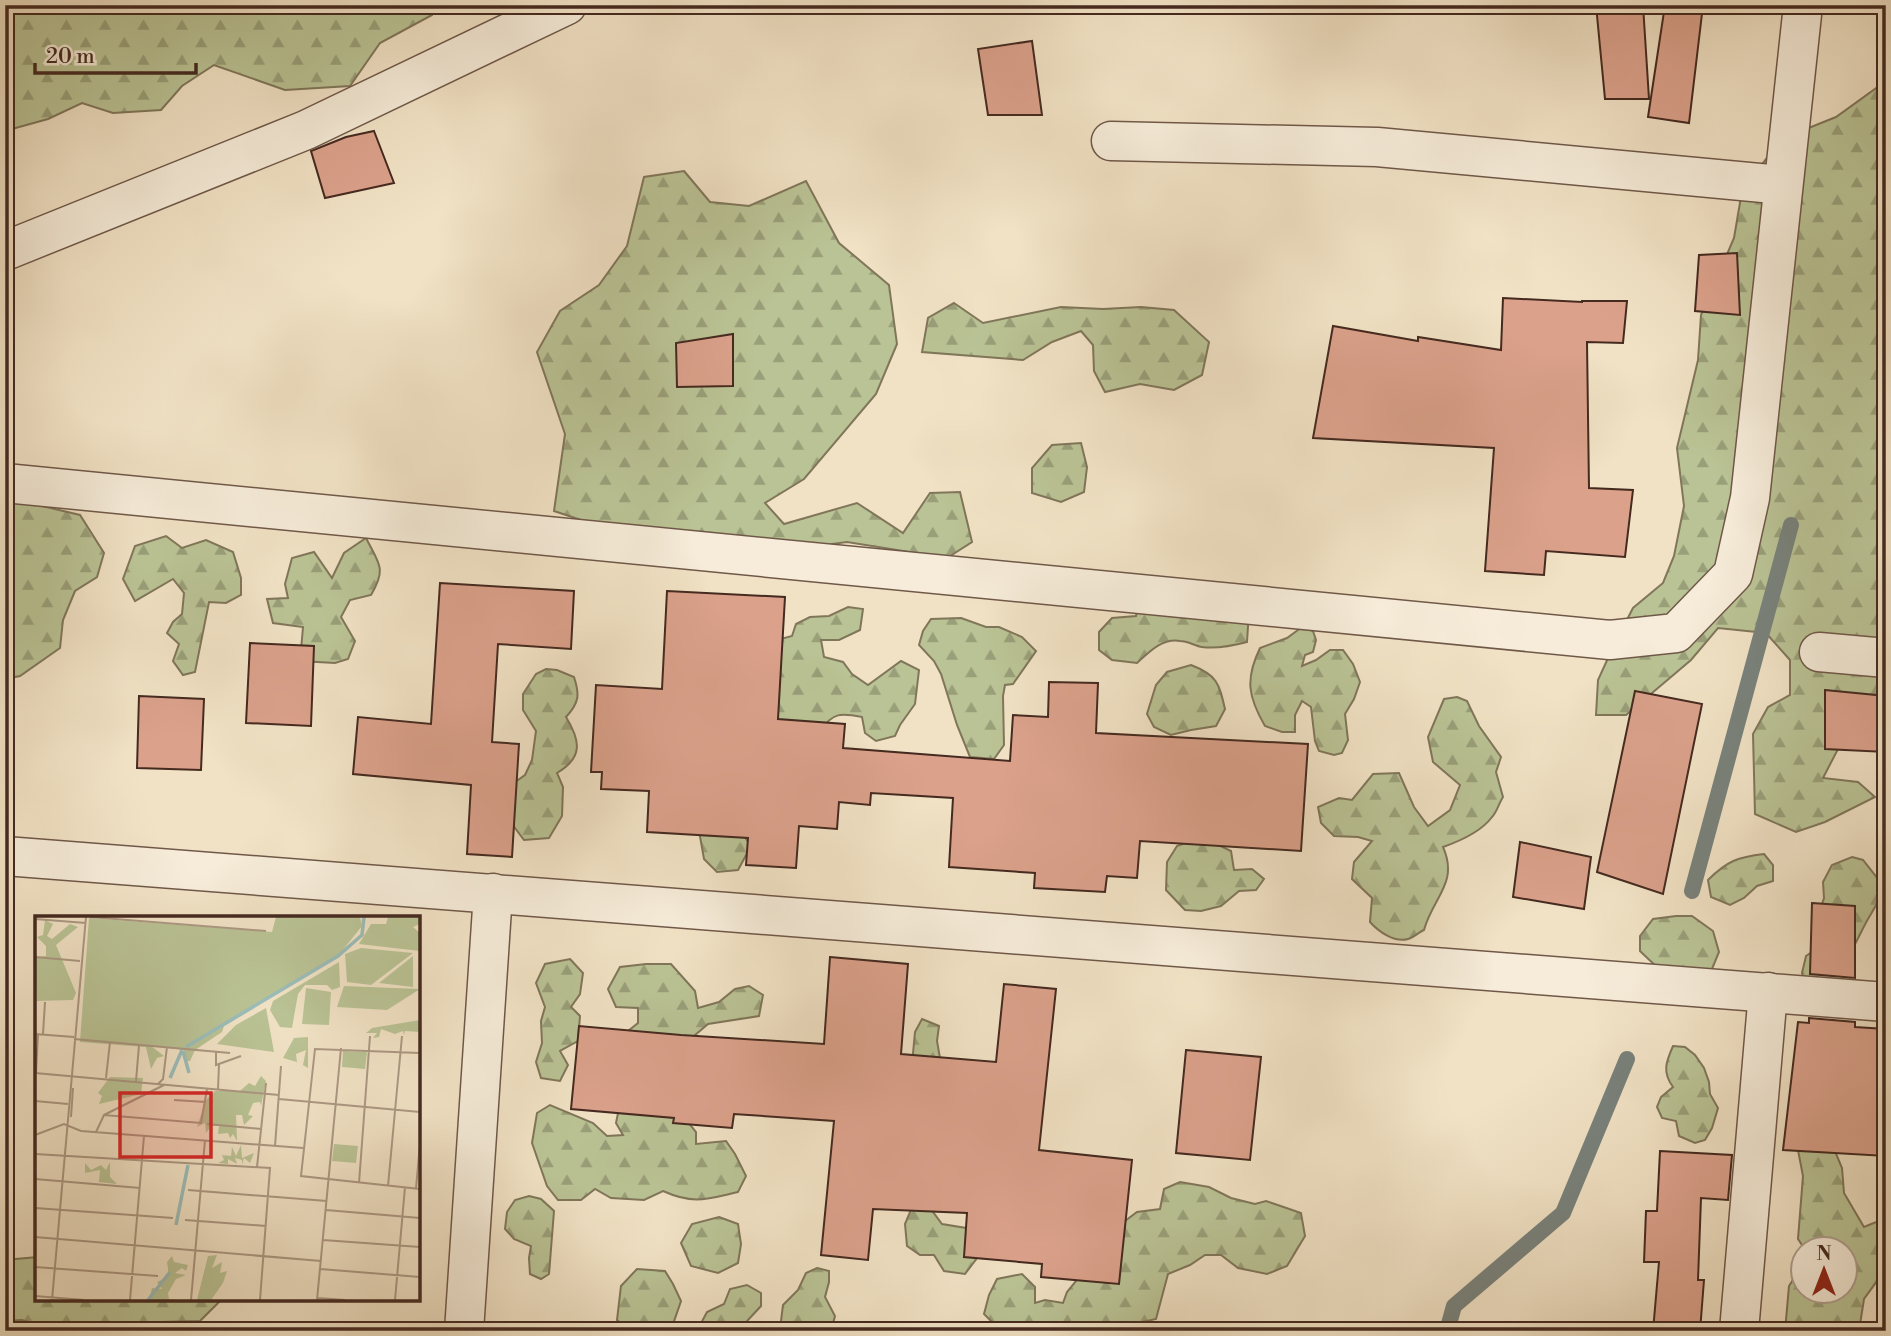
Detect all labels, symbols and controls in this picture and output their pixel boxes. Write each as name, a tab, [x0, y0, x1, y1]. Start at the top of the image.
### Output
scale bar	[35, 32, 196, 76]
text: 20 m	[46, 44, 95, 70]
inset map	[35, 916, 420, 1301]
north arrow	[1790, 1234, 1860, 1304]
text: N	[1816, 1242, 1832, 1266]

